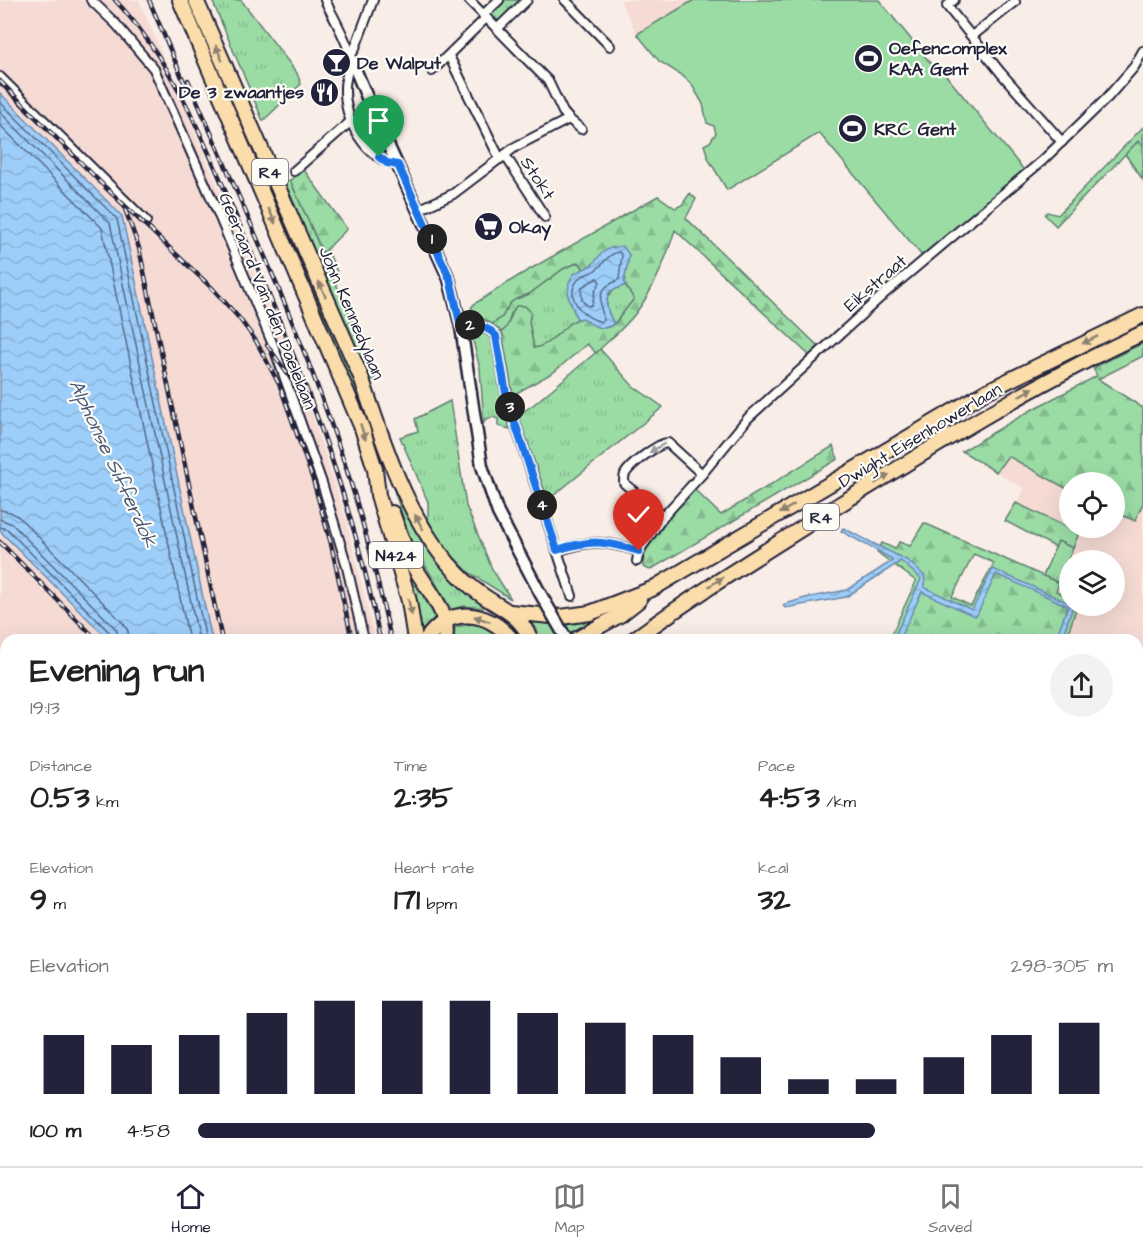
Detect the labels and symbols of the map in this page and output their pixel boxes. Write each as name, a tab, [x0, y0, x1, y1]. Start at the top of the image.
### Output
place label: Oefencomplex KAA Gent	[889, 36, 1007, 82]
sports icon: Oefencomplex KAA Gent	[852, 42, 884, 74]
one-way arrow	[214, 43, 224, 61]
bar icon: De Walput	[320, 47, 352, 79]
place label: De Walput	[357, 51, 442, 76]
restaurant icon: De 3 zwaantjes	[309, 76, 341, 108]
place label: De 3 zwaantjes	[179, 80, 304, 105]
pin	[353, 95, 404, 157]
sports icon: KRC Gent	[837, 113, 869, 145]
place label: KRC Gent	[874, 117, 957, 142]
street label: Stokt	[514, 152, 561, 206]
road number: R4	[252, 159, 288, 185]
street label: Geeraard Van den Daelelaan	[213, 189, 323, 413]
one-way arrow	[268, 207, 277, 225]
supermarket icon: Okay	[472, 211, 504, 243]
place label: Okay	[509, 215, 551, 241]
pin: 1	[417, 224, 447, 254]
street label: John Kennedylaan	[311, 243, 391, 384]
street label: Eikstraat	[838, 248, 913, 318]
one-way arrow	[317, 280, 327, 298]
pin: 2	[455, 310, 485, 340]
one-way arrow	[1082, 335, 1099, 345]
water label: Alphonse Sifferdok	[62, 375, 165, 553]
street label: Dwight Eisenhowerlaan	[834, 377, 1007, 495]
one-way arrow	[1018, 387, 1035, 397]
pin: 3	[495, 392, 525, 422]
one-way arrow	[359, 423, 369, 441]
one-way arrow	[648, 443, 665, 453]
one-way arrow	[873, 473, 890, 484]
pin	[613, 489, 664, 551]
pin: 4	[527, 490, 557, 520]
one-way arrow	[779, 504, 795, 515]
road number: R4	[803, 504, 839, 530]
one-way arrow	[414, 513, 424, 530]
road number: N424	[369, 542, 423, 568]
one-way arrow	[708, 577, 724, 588]
one-way arrow	[405, 598, 415, 616]
one-way arrow	[473, 613, 491, 623]

